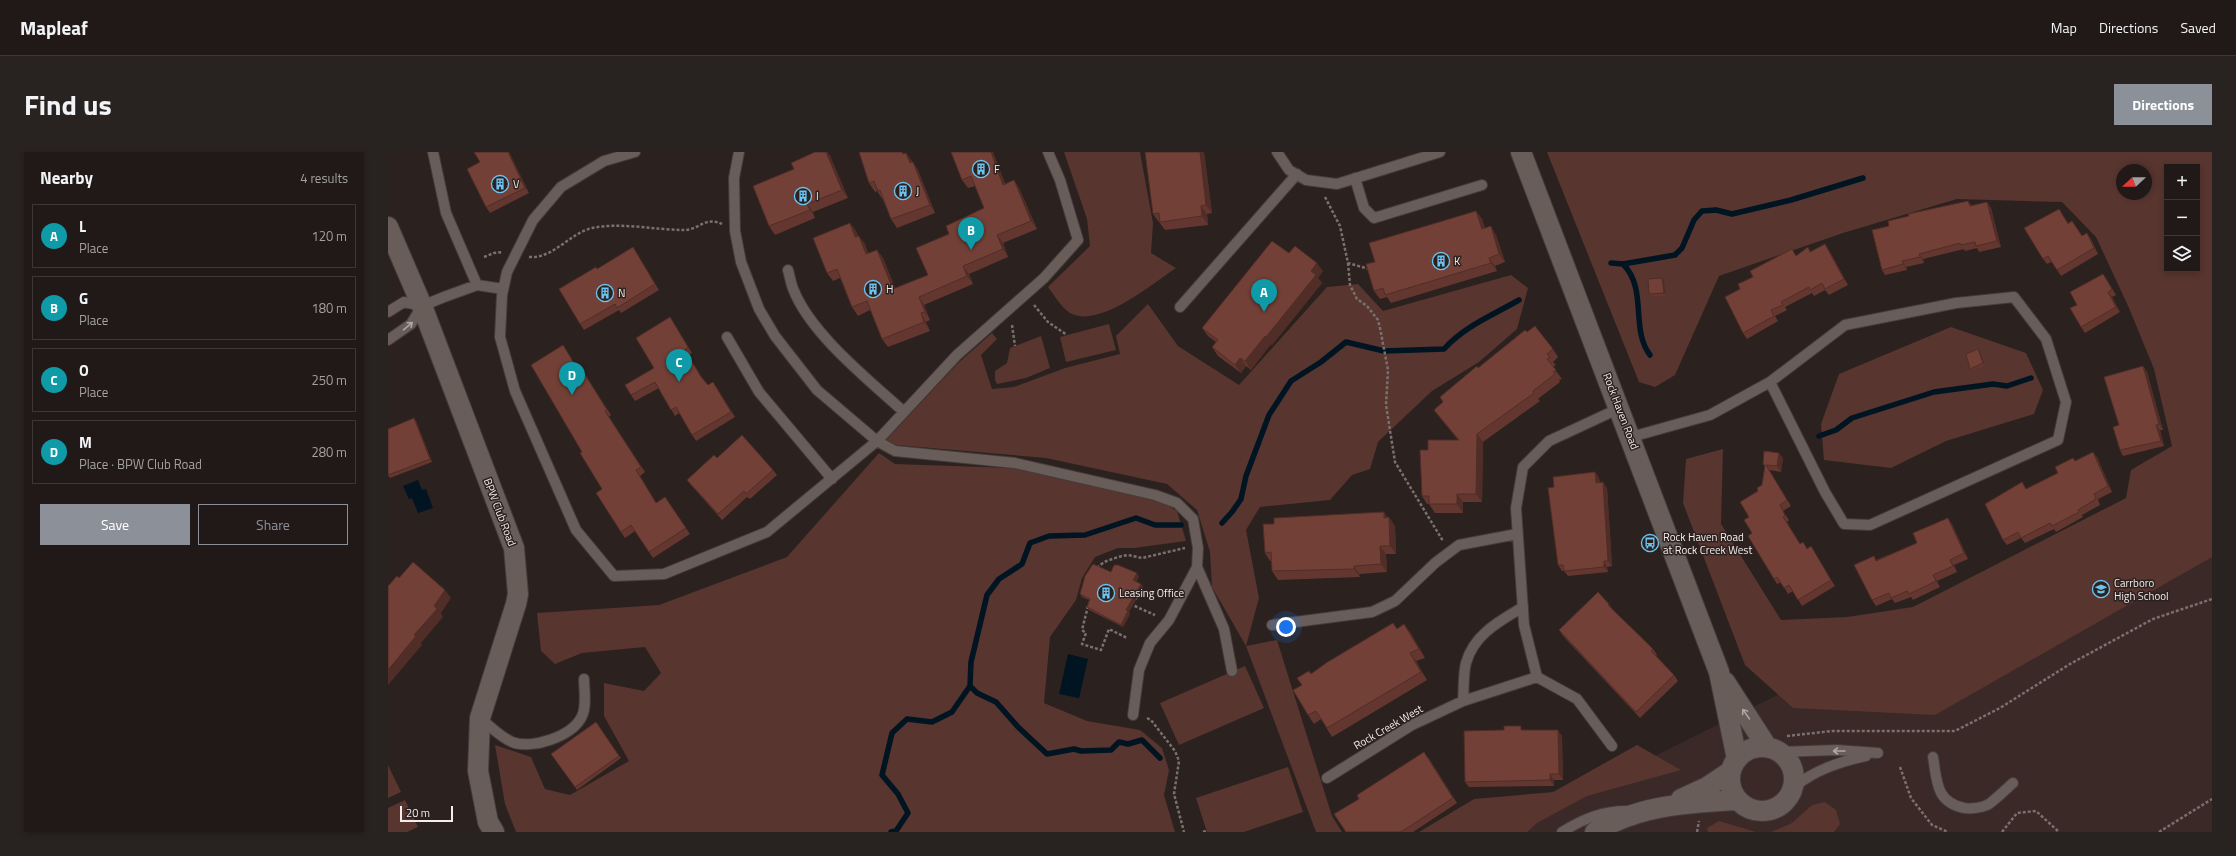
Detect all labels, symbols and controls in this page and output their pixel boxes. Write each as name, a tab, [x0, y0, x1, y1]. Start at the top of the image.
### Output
text: Mapleaf	[20, 13, 88, 42]
text: Map	[2051, 17, 2077, 38]
text: Directions	[2099, 17, 2158, 38]
text: Saved	[2180, 17, 2216, 38]
text: Find us	[24, 83, 112, 126]
button: Directions	[2114, 84, 2212, 125]
building icon: F	[971, 159, 991, 179]
place label: F	[994, 161, 1000, 177]
north arrow	[2116, 164, 2152, 200]
map controls	[2164, 164, 2200, 272]
button: +	[2164, 164, 2200, 200]
text: Nearby	[40, 165, 93, 191]
text: 4 results	[300, 168, 348, 188]
building icon: V	[490, 174, 510, 194]
place label: V	[513, 176, 520, 192]
building icon: J	[893, 181, 913, 201]
place label: J	[916, 183, 919, 199]
building icon: I	[793, 186, 813, 206]
place label: I	[816, 188, 819, 204]
button: −	[2164, 200, 2200, 236]
text: L	[79, 215, 86, 238]
pin: B	[958, 217, 984, 250]
text: A	[50, 226, 58, 246]
text: 120 m	[311, 226, 347, 246]
button: layers	[2164, 236, 2200, 272]
text: Place	[79, 238, 108, 258]
building icon: K	[1431, 251, 1451, 271]
place label: K	[1454, 253, 1461, 269]
building icon: H	[863, 279, 883, 299]
pin: A	[1251, 279, 1277, 312]
place label: H	[886, 281, 893, 297]
building icon: N	[595, 283, 615, 303]
place label: N	[618, 285, 625, 301]
text: G	[79, 287, 88, 310]
text: B	[50, 298, 58, 318]
text: 180 m	[311, 298, 347, 318]
text: Place	[79, 310, 108, 330]
one-way arrow	[402, 321, 413, 330]
pin: C	[666, 349, 692, 382]
text: O	[79, 359, 89, 382]
pin: D	[559, 362, 585, 395]
text: C	[50, 370, 58, 390]
text: 250 m	[311, 370, 347, 390]
street label: Rock Haven Road	[1599, 370, 1643, 452]
text: Place	[79, 382, 108, 402]
text: M	[79, 431, 92, 454]
text: D	[50, 442, 58, 462]
text: 280 m	[311, 442, 347, 462]
text: Place · BPW Club Road	[79, 454, 202, 474]
street label: BPW Club Road	[480, 476, 520, 549]
button: Save	[40, 504, 190, 545]
button: Share	[198, 504, 348, 545]
place label: Rock Haven Road at Rock Creek West	[1663, 529, 1752, 558]
bus stop icon: Rock Haven Road at Rock Creek West	[1640, 533, 1660, 553]
place label: Carrboro High School	[2114, 575, 2169, 604]
school or university icon: Carrboro High School	[2091, 579, 2111, 599]
building icon: Leasing Office	[1096, 583, 1116, 603]
place label: Leasing Office	[1119, 585, 1184, 601]
your location	[1276, 617, 1296, 637]
street label: Rock Creek West	[1350, 701, 1426, 753]
one-way arrow	[1742, 709, 1750, 720]
one-way arrow	[1833, 747, 1846, 755]
scale bar	[400, 804, 453, 823]
text: 20 m	[406, 805, 430, 821]

